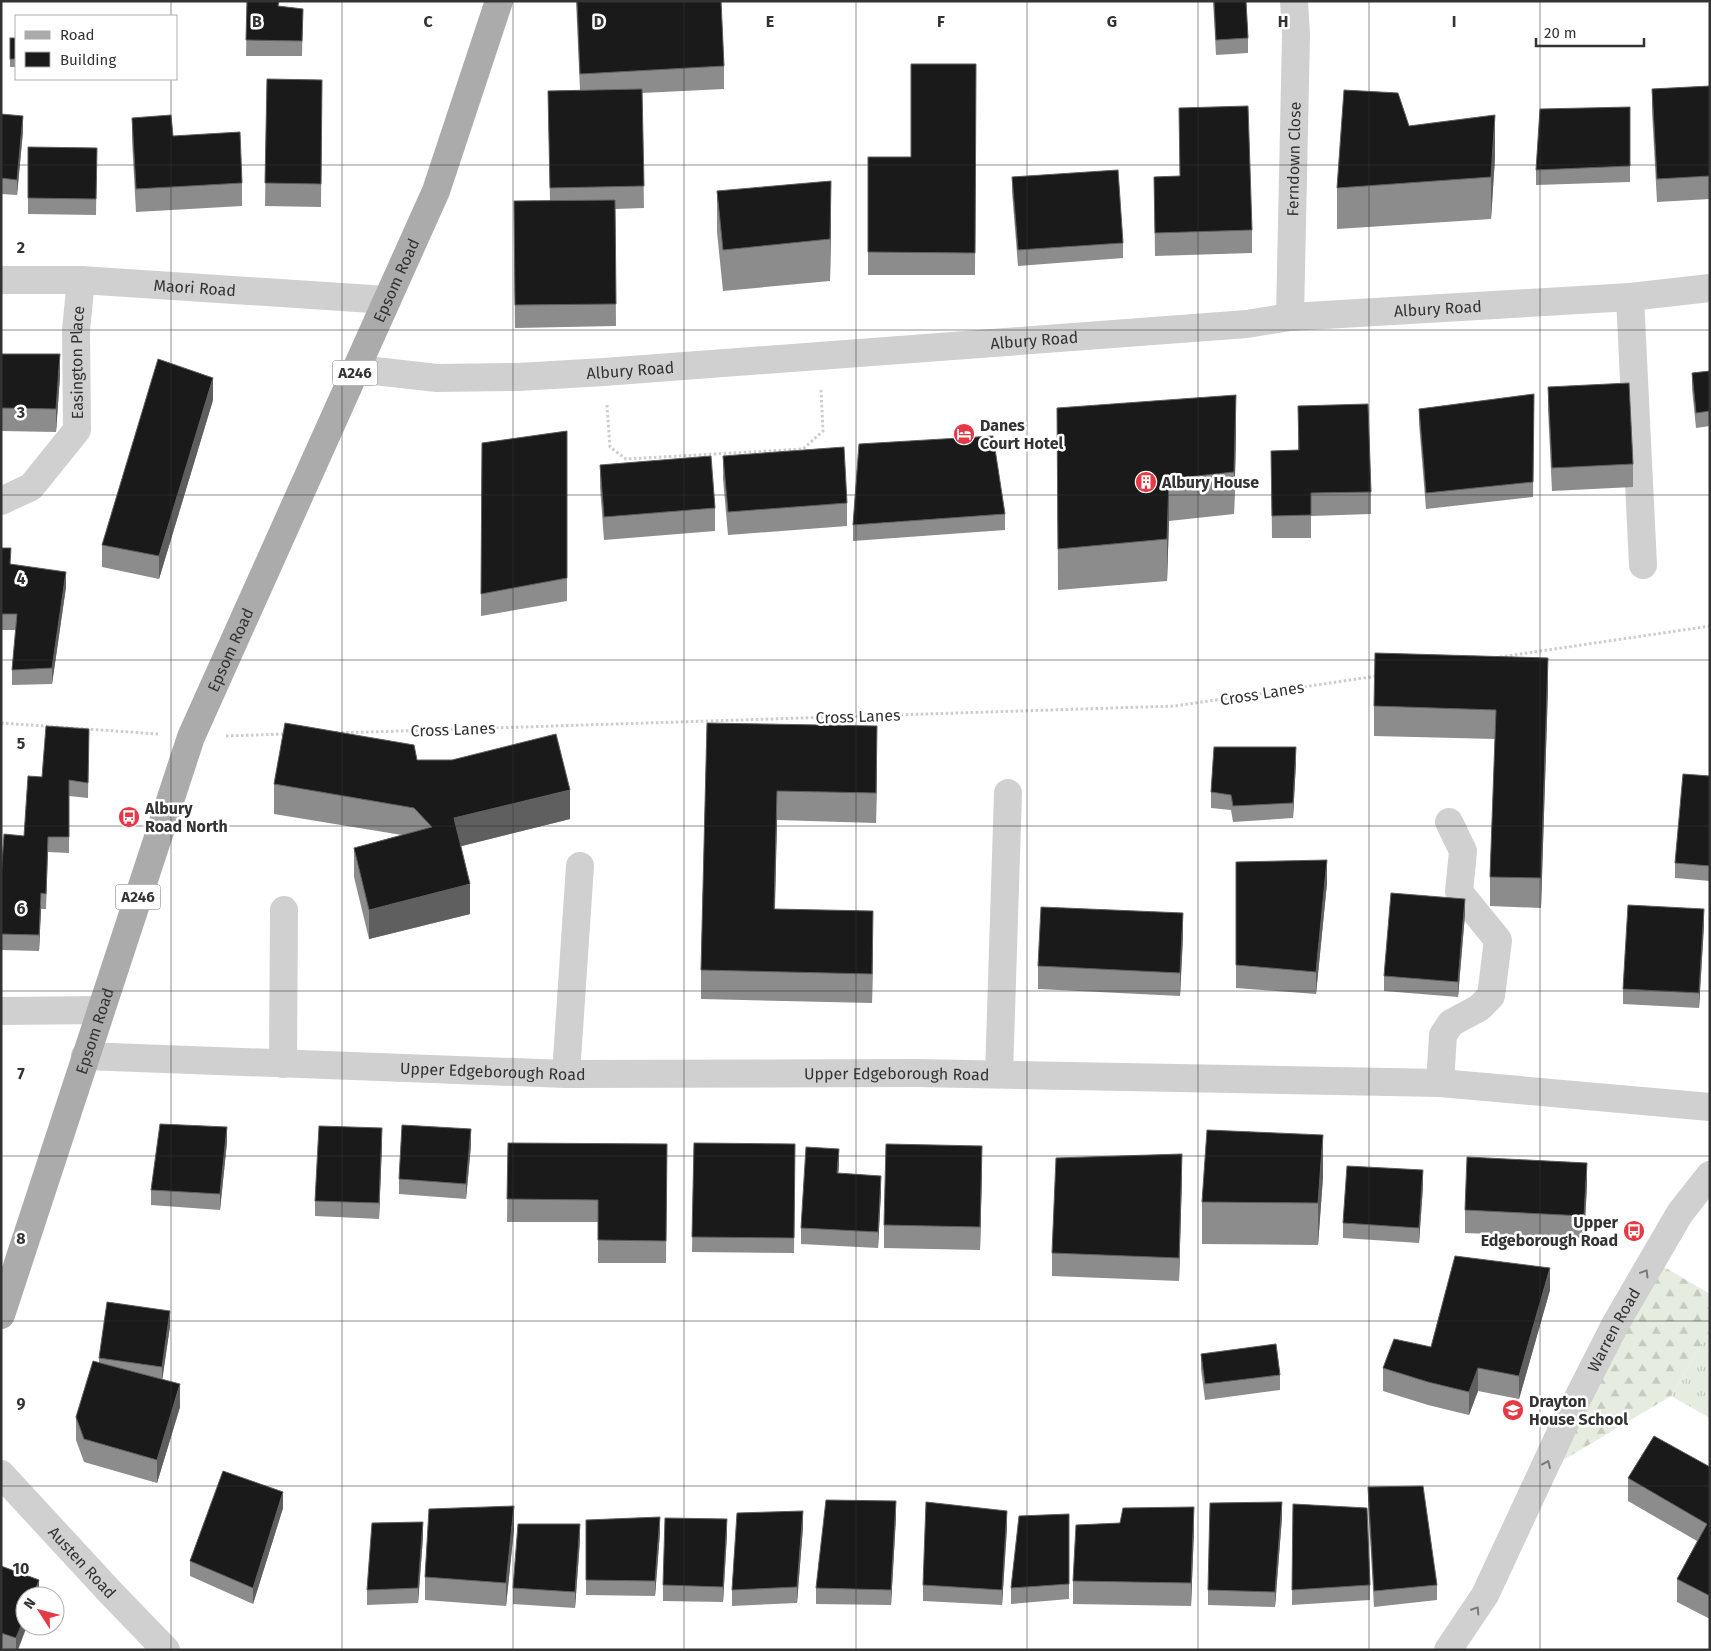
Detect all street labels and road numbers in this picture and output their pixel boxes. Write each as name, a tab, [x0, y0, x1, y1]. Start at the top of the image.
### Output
street label: Ferndown Close	[1283, 102, 1305, 217]
street label: Epsom Road	[369, 236, 423, 325]
street label: Maori Road	[153, 276, 236, 300]
street label: Albury Road	[1393, 297, 1482, 321]
street label: Easington Place	[67, 305, 88, 419]
street label: Albury Road	[990, 328, 1079, 353]
street label: Albury Road	[586, 358, 675, 383]
road number: A246	[332, 360, 378, 386]
street label: Epsom Road	[204, 605, 258, 695]
street label: Cross Lanes	[1219, 677, 1305, 710]
street label: Cross Lanes	[815, 706, 901, 727]
street label: Cross Lanes	[410, 719, 496, 740]
road number: A246	[116, 884, 160, 910]
street label: Epsom Road	[72, 986, 118, 1077]
street label: Upper Edgeborough Road	[400, 1059, 585, 1084]
street label: Upper Edgeborough Road	[804, 1064, 990, 1084]
street label: Warren Road	[1584, 1285, 1644, 1375]
street label: Austen Road	[44, 1523, 120, 1602]

